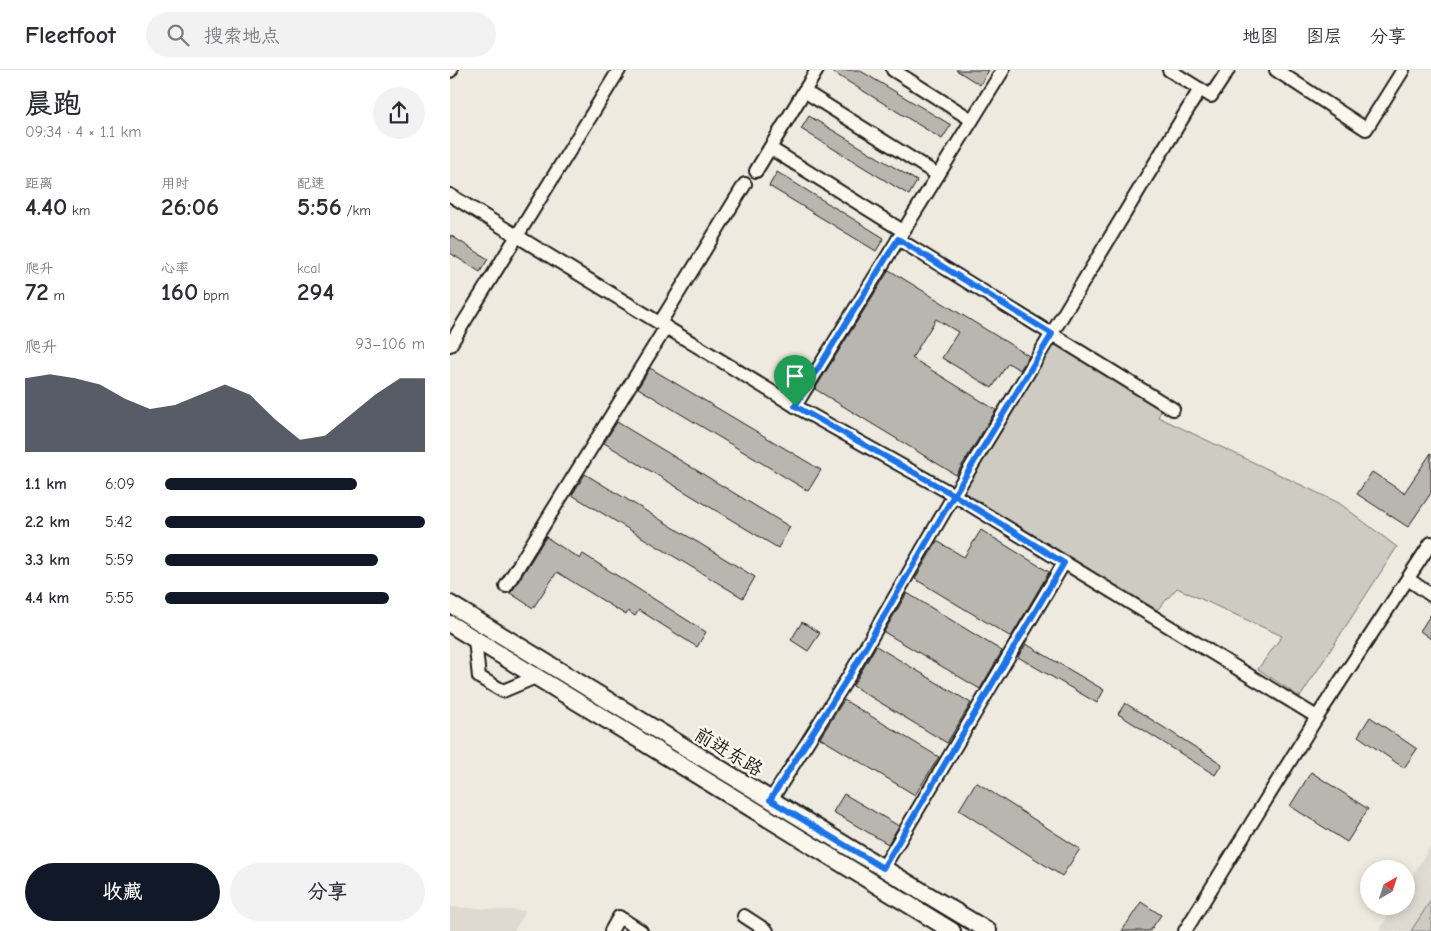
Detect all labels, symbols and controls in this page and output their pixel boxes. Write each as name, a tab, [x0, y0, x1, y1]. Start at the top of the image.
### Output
search box	[146, 12, 496, 57]
text: Fleetfoot	[25, 21, 116, 49]
icon: search	[164, 21, 192, 49]
text: 搜索地点	[204, 25, 280, 47]
text: 地图	[1242, 26, 1278, 47]
text: 图层	[1306, 26, 1342, 47]
text: 分享	[1370, 26, 1406, 47]
button: share	[373, 87, 425, 139]
text: 晨跑	[25, 88, 81, 120]
text: 09:34 · 4 × 1.1 km	[25, 123, 141, 141]
text: 距离	[25, 175, 53, 192]
text: 用时	[161, 175, 189, 192]
text: 配速	[297, 175, 325, 192]
text: 4.40	[25, 192, 67, 221]
text: 26:06	[161, 192, 219, 221]
text: 5:56	[297, 192, 342, 221]
text: km	[67, 202, 90, 219]
text: /km	[342, 202, 371, 219]
text: 爬升	[25, 260, 53, 277]
text: 心率	[161, 260, 189, 277]
text: kcal	[297, 260, 321, 277]
text: 72	[25, 277, 49, 306]
text: 160	[161, 277, 198, 306]
text: 294	[297, 277, 334, 306]
text: m	[49, 287, 65, 304]
text: bpm	[198, 287, 229, 304]
text: 93–106 m	[355, 335, 425, 353]
text: 爬升	[25, 338, 57, 356]
pin	[774, 355, 816, 406]
icon: arrive	[781, 362, 809, 390]
text: 1.1 km	[25, 475, 67, 493]
text: 6:09	[105, 475, 135, 493]
text: 2.2 km	[25, 513, 70, 531]
text: 5:42	[105, 513, 133, 531]
text: 3.3 km	[25, 551, 70, 569]
text: 5:59	[105, 551, 134, 569]
text: 4.4 km	[25, 589, 69, 607]
text: 5:55	[105, 589, 134, 607]
street label: 前进东路	[690, 723, 767, 781]
north arrow	[1360, 860, 1415, 915]
map controls	[1360, 860, 1415, 915]
button: 收藏	[25, 863, 220, 921]
button: 分享	[230, 863, 425, 921]

